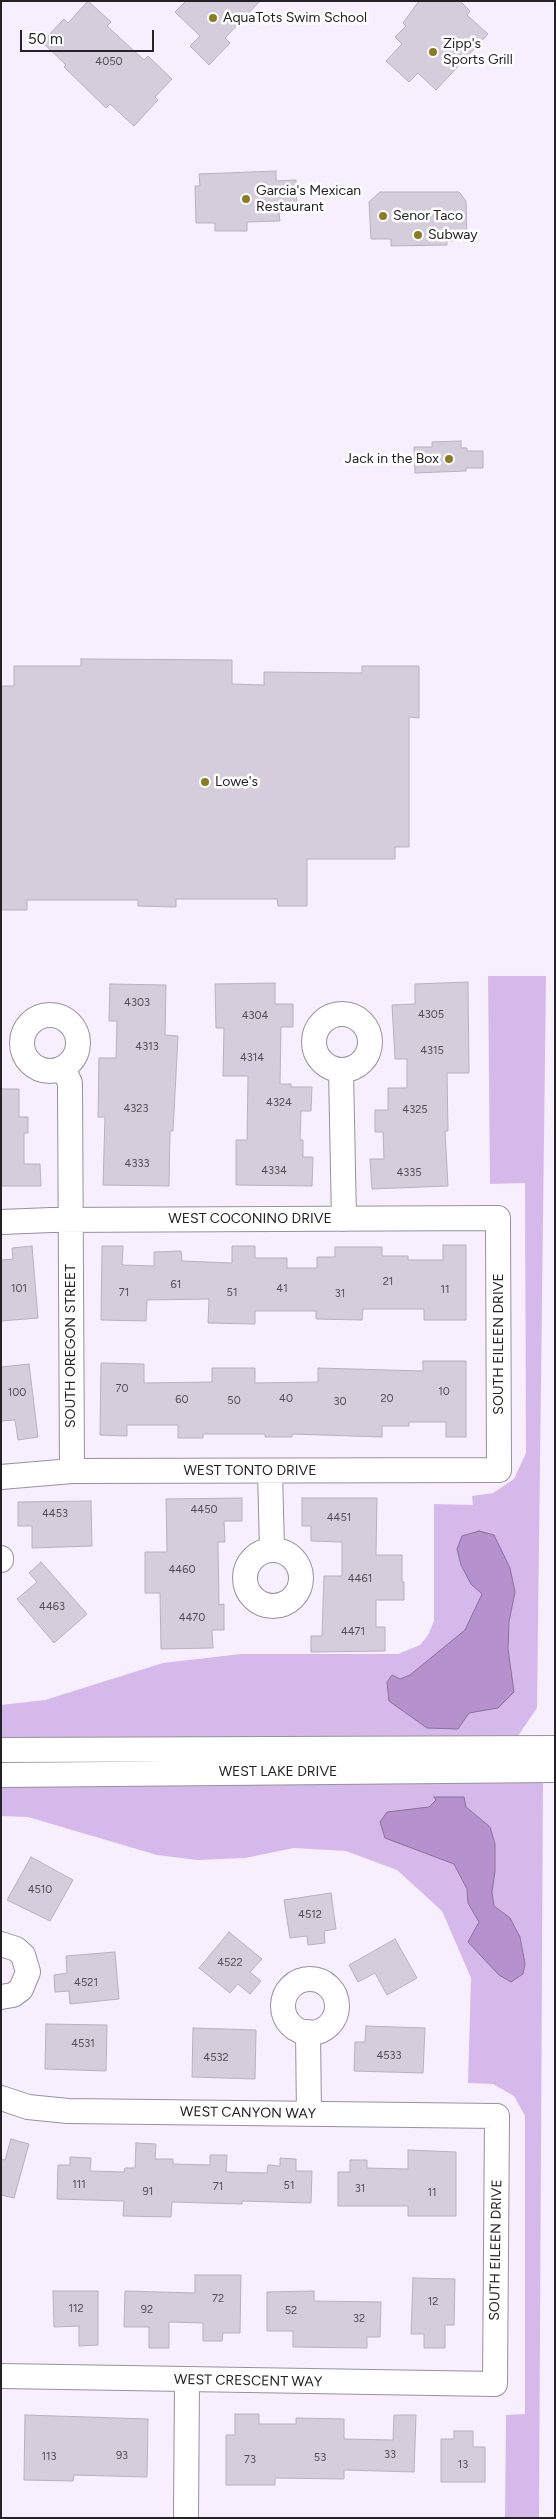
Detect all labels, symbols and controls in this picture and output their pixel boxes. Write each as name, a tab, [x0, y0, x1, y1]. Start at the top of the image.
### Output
place label: AquaTots Swim School	[223, 10, 367, 26]
marker: AquaTots Swim School	[207, 12, 219, 24]
scale bar	[22, 20, 156, 52]
text: 50 m	[28, 30, 63, 48]
place label: Zipp's Sports Grill	[443, 36, 513, 68]
marker: Zipp's Sports Grill	[427, 46, 439, 58]
house number: 4050	[95, 55, 123, 69]
place label: Garcia's Mexican Restaurant	[256, 183, 361, 216]
marker: Garcia's Mexican Restaurant	[240, 193, 252, 205]
place label: Senor Taco	[393, 208, 463, 224]
marker: Senor Taco	[377, 210, 389, 222]
place label: Subway	[428, 227, 478, 243]
marker: Subway	[412, 229, 424, 241]
place label: Jack in the Box	[345, 451, 439, 467]
marker: Jack in the Box	[443, 453, 455, 465]
place label: Lowe's	[215, 774, 258, 790]
marker: Lowe's	[199, 776, 211, 788]
house number: 4303	[124, 996, 150, 1010]
house number: 4305	[418, 1008, 444, 1022]
house number: 4304	[242, 1009, 268, 1023]
house number: 4313	[135, 1040, 159, 1054]
house number: 4315	[420, 1044, 444, 1058]
house number: 4314	[240, 1051, 264, 1065]
house number: 4324	[266, 1096, 292, 1110]
house number: 4323	[124, 1102, 148, 1116]
house number: 4325	[402, 1103, 428, 1117]
house number: 4333	[125, 1157, 149, 1171]
house number: 4334	[261, 1164, 287, 1178]
house number: 4335	[396, 1166, 422, 1180]
street label: WEST COCONINO DRIVE	[168, 1211, 332, 1227]
street label: SOUTH OREGON STREET	[63, 1264, 79, 1428]
street label: SOUTH EILEEN DRIVE	[491, 1273, 507, 1415]
house number: 21	[383, 1275, 393, 1289]
house number: 61	[171, 1278, 181, 1292]
house number: 101	[11, 1282, 27, 1296]
house number: 41	[276, 1282, 288, 1296]
house number: 11	[440, 1283, 450, 1297]
house number: 71	[119, 1286, 129, 1300]
house number: 51	[227, 1286, 237, 1300]
house number: 31	[335, 1287, 345, 1301]
house number: 70	[116, 1382, 128, 1396]
house number: 10	[438, 1385, 450, 1399]
house number: 100	[8, 1386, 26, 1400]
house number: 40	[279, 1392, 293, 1406]
house number: 20	[380, 1392, 394, 1406]
house number: 60	[175, 1393, 189, 1407]
house number: 50	[227, 1394, 241, 1408]
house number: 30	[333, 1395, 347, 1409]
street label: WEST TONTO DRIVE	[183, 1463, 317, 1479]
house number: 4450	[190, 1503, 218, 1517]
house number: 4453	[42, 1507, 68, 1521]
house number: 4451	[327, 1511, 351, 1525]
house number: 4460	[169, 1563, 195, 1577]
house number: 4461	[348, 1572, 372, 1586]
house number: 4463	[39, 1600, 65, 1614]
house number: 4470	[179, 1611, 205, 1625]
house number: 4471	[341, 1625, 365, 1639]
street label: WEST LAKE DRIVE	[219, 1764, 337, 1780]
house number: 4510	[28, 1883, 52, 1897]
house number: 4512	[298, 1908, 322, 1922]
house number: 4522	[217, 1956, 243, 1970]
house number: 4521	[74, 1976, 98, 1990]
house number: 4531	[71, 2037, 95, 2051]
house number: 4533	[376, 2049, 402, 2063]
house number: 4532	[203, 2051, 229, 2065]
street label: WEST CANYON WAY	[180, 2103, 316, 2123]
house number: 111	[72, 2178, 86, 2192]
house number: 51	[284, 2179, 294, 2193]
street label: SOUTH EILEEN DRIVE	[486, 2179, 506, 2321]
house number: 71	[213, 2180, 223, 2194]
house number: 31	[355, 2182, 365, 2196]
house number: 91	[143, 2185, 153, 2199]
house number: 11	[427, 2186, 437, 2200]
house number: 72	[212, 2292, 224, 2306]
house number: 12	[428, 2295, 438, 2309]
house number: 112	[68, 2302, 84, 2316]
house number: 92	[141, 2303, 153, 2317]
house number: 52	[285, 2304, 297, 2318]
house number: 32	[353, 2312, 365, 2326]
street label: WEST CRESCENT WAY	[174, 2371, 322, 2391]
house number: 33	[384, 2448, 396, 2462]
house number: 93	[116, 2449, 128, 2463]
house number: 113	[41, 2450, 57, 2464]
house number: 53	[314, 2451, 326, 2465]
house number: 73	[244, 2453, 256, 2467]
house number: 13	[458, 2458, 468, 2472]

